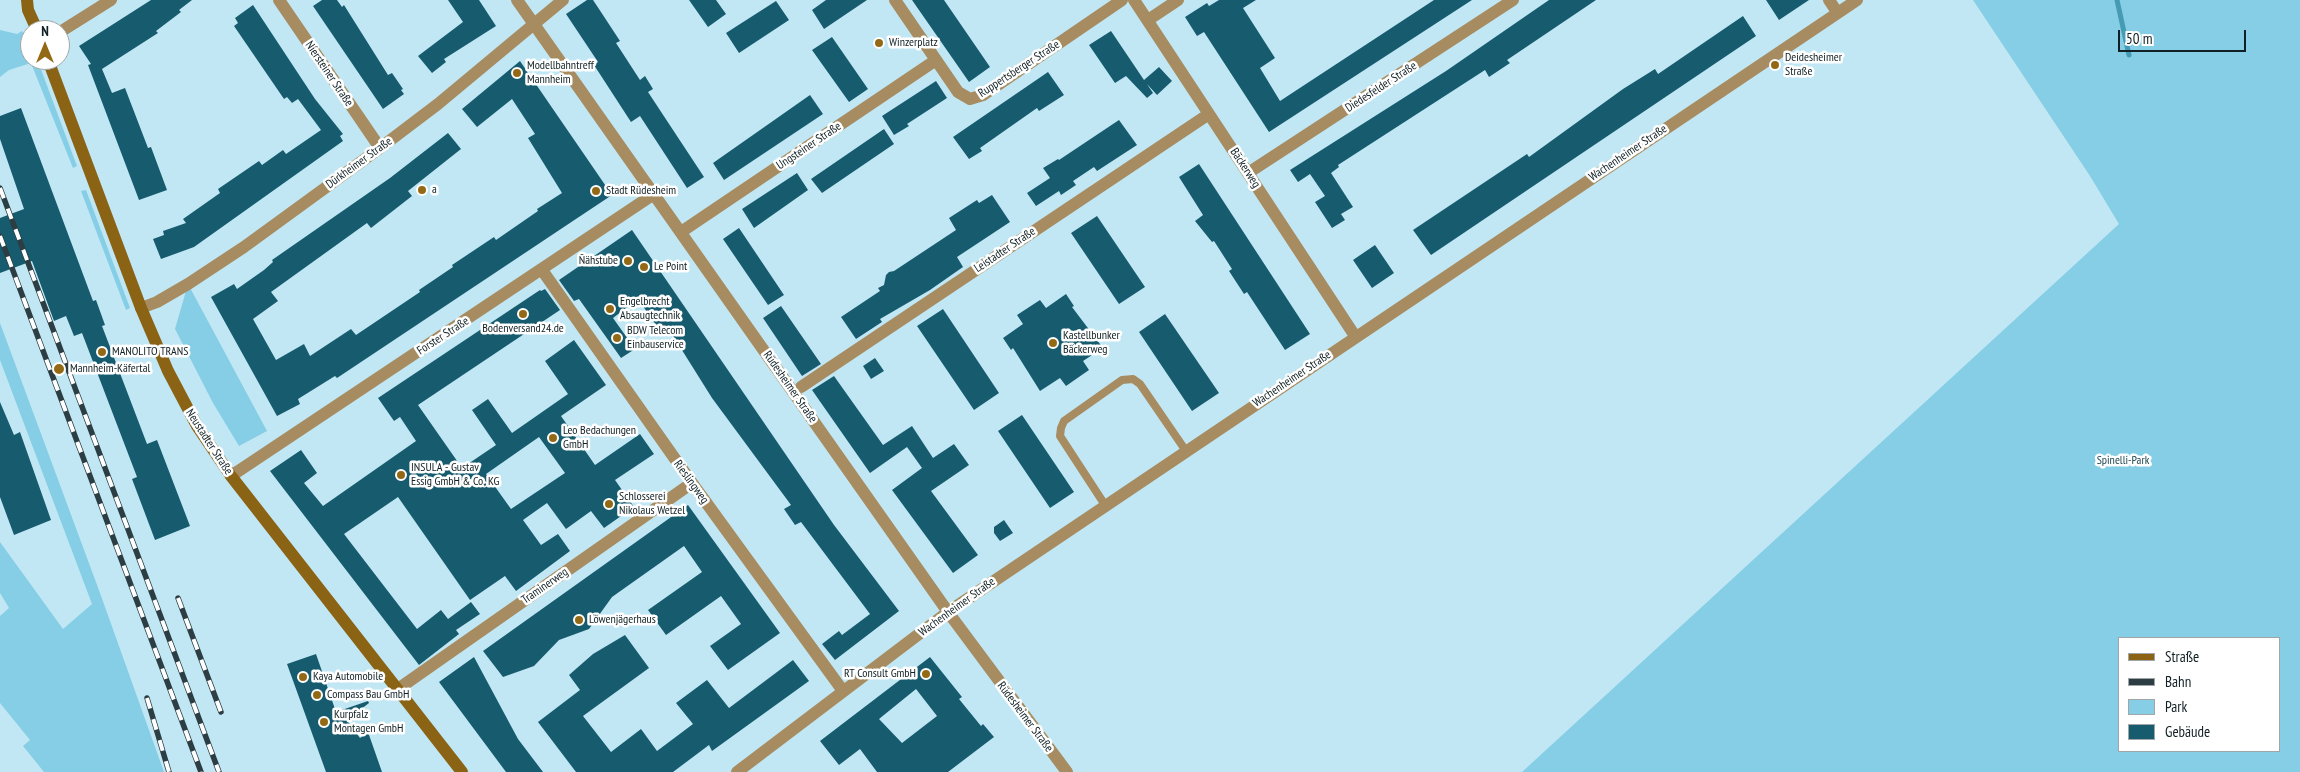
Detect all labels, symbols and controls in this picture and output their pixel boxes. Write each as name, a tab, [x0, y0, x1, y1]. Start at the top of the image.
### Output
north arrow	[20, 20, 70, 70]
scale bar	[2120, 20, 2248, 52]
text: N	[41, 22, 49, 40]
text: 50 m	[2126, 29, 2152, 48]
place label: Winzerplatz	[889, 36, 938, 50]
marker: Winzerplatz	[873, 37, 885, 49]
street label: Ruppertsberger Straße	[976, 37, 1062, 101]
street label: Niersteiner Straße	[302, 39, 356, 109]
place label: Deidesheimer Straße	[1785, 51, 1842, 79]
place label: Modellbahntreff Mannheim	[527, 59, 594, 87]
street label: Diedesfelder Straße	[1343, 59, 1419, 115]
marker: Deidesheimer Straße	[1769, 59, 1781, 71]
marker: Modellbahntreff Mannheim	[511, 67, 523, 79]
street label: Ungsteiner Straße	[774, 119, 844, 173]
street label: Wachenheimer Straße	[1586, 122, 1670, 184]
street label: Dürkheimer Straße	[323, 134, 395, 192]
street label: Bäckerweg	[1227, 145, 1263, 191]
place label: a	[432, 183, 437, 197]
marker: a	[416, 184, 428, 196]
place label: Stadt Rüdesheim	[606, 184, 676, 198]
marker: Stadt Rüdesheim	[590, 185, 602, 197]
street label: Leistadter Straße	[972, 224, 1038, 276]
place label: Ñähstube	[579, 254, 618, 268]
marker: Ñähstube	[622, 255, 634, 267]
place label: Le Point	[654, 260, 687, 274]
marker: Le Point	[638, 261, 650, 273]
place label: Engelbrecht Absaugtechnik	[620, 295, 680, 323]
marker: Engelbrecht Absaugtechnik	[604, 303, 616, 315]
marker: Bodenversand24.de	[517, 308, 529, 320]
street label: Forster Straße	[414, 314, 472, 358]
place label: Bodenversand24.de	[482, 322, 564, 336]
place label: BDW Telecom Einbauservice	[627, 324, 684, 352]
place label: Kastellbunker Bäckerweg	[1063, 329, 1120, 357]
marker: BDW Telecom Einbauservice	[611, 332, 623, 344]
marker: Kastellbunker Bäckerweg	[1047, 337, 1059, 349]
place label: MANOLITO TRANS	[112, 345, 188, 359]
marker: MANOLITO TRANS	[96, 346, 108, 358]
street label: Rüdesheimer Straße	[760, 348, 820, 426]
street label: Wachenheimer Straße	[1250, 348, 1334, 410]
marker: Mannheim-Käfertal	[52, 362, 66, 376]
place label: Mannheim-Käfertal	[70, 362, 150, 376]
street label: Neustadter Straße	[182, 407, 236, 477]
place label: Leo Bedachungen GmbH	[563, 424, 636, 452]
marker: Leo Bedachungen GmbH	[547, 432, 559, 444]
park label: Spinelli-Park	[2097, 454, 2149, 468]
street label: Rieslingweg	[670, 457, 712, 507]
place label: INSULA - Gustav Essig GmbH & Co. KG	[411, 461, 499, 489]
marker: INSULA - Gustav Essig GmbH & Co. KG	[395, 469, 407, 481]
place label: Schlosserei Nikolaus Wetzel	[619, 490, 685, 518]
marker: Schlosserei Nikolaus Wetzel	[603, 498, 615, 510]
street label: Traminerweg	[519, 565, 571, 607]
street label: Wachenheimer Straße	[916, 574, 998, 640]
place label: Löwenjägerhaus	[589, 613, 656, 627]
marker: Löwenjägerhaus	[573, 614, 585, 626]
legend	[2118, 637, 2280, 752]
text: Straße	[2165, 647, 2199, 666]
place label: RT Consult GmbH	[844, 667, 916, 681]
marker: RT Consult GmbH	[920, 668, 932, 680]
place label: Kaya Automobile	[313, 670, 383, 684]
marker: Kaya Automobile	[297, 671, 309, 683]
text: Bahn	[2165, 672, 2191, 691]
street label: Rüdesheimer Straße	[994, 679, 1056, 755]
place label: Compass Bau GmbH	[327, 688, 409, 702]
marker: Compass Bau GmbH	[311, 689, 323, 701]
text: Park	[2165, 697, 2187, 716]
place label: Kurpfalz Montagen GmbH	[334, 708, 404, 736]
marker: Kurpfalz Montagen GmbH	[318, 716, 330, 728]
text: Gebäude	[2165, 722, 2210, 741]

